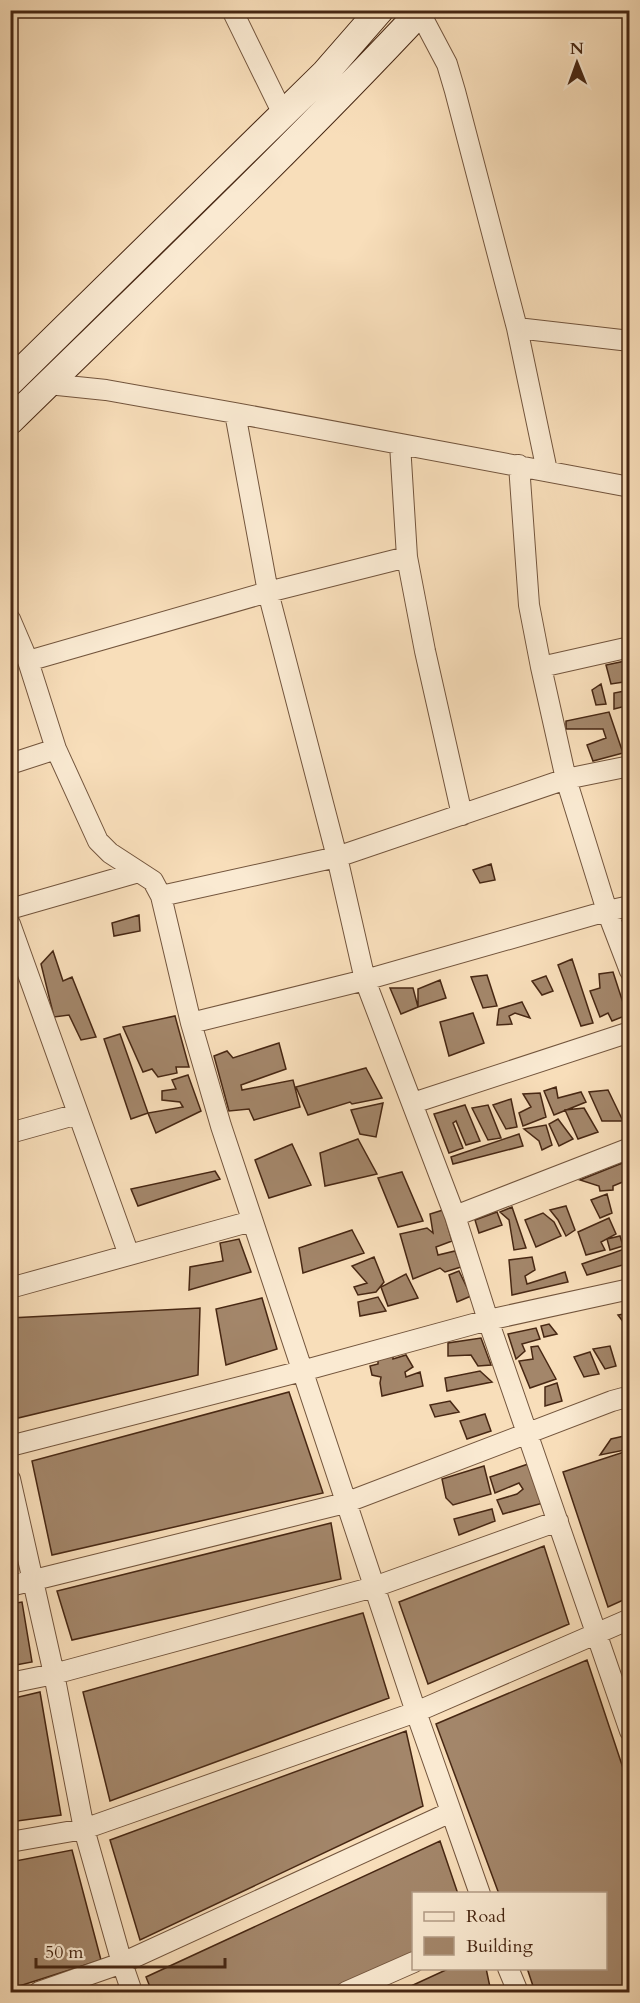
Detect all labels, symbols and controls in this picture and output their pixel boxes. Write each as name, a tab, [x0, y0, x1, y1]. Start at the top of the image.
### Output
north arrow	[547, 33, 607, 93]
text: N	[570, 38, 584, 60]
legend	[412, 1892, 607, 1970]
text: Road	[466, 1904, 506, 1929]
scale bar	[36, 1931, 225, 1969]
text: Building	[466, 1934, 534, 1959]
text: 50 m	[45, 1940, 84, 1965]

